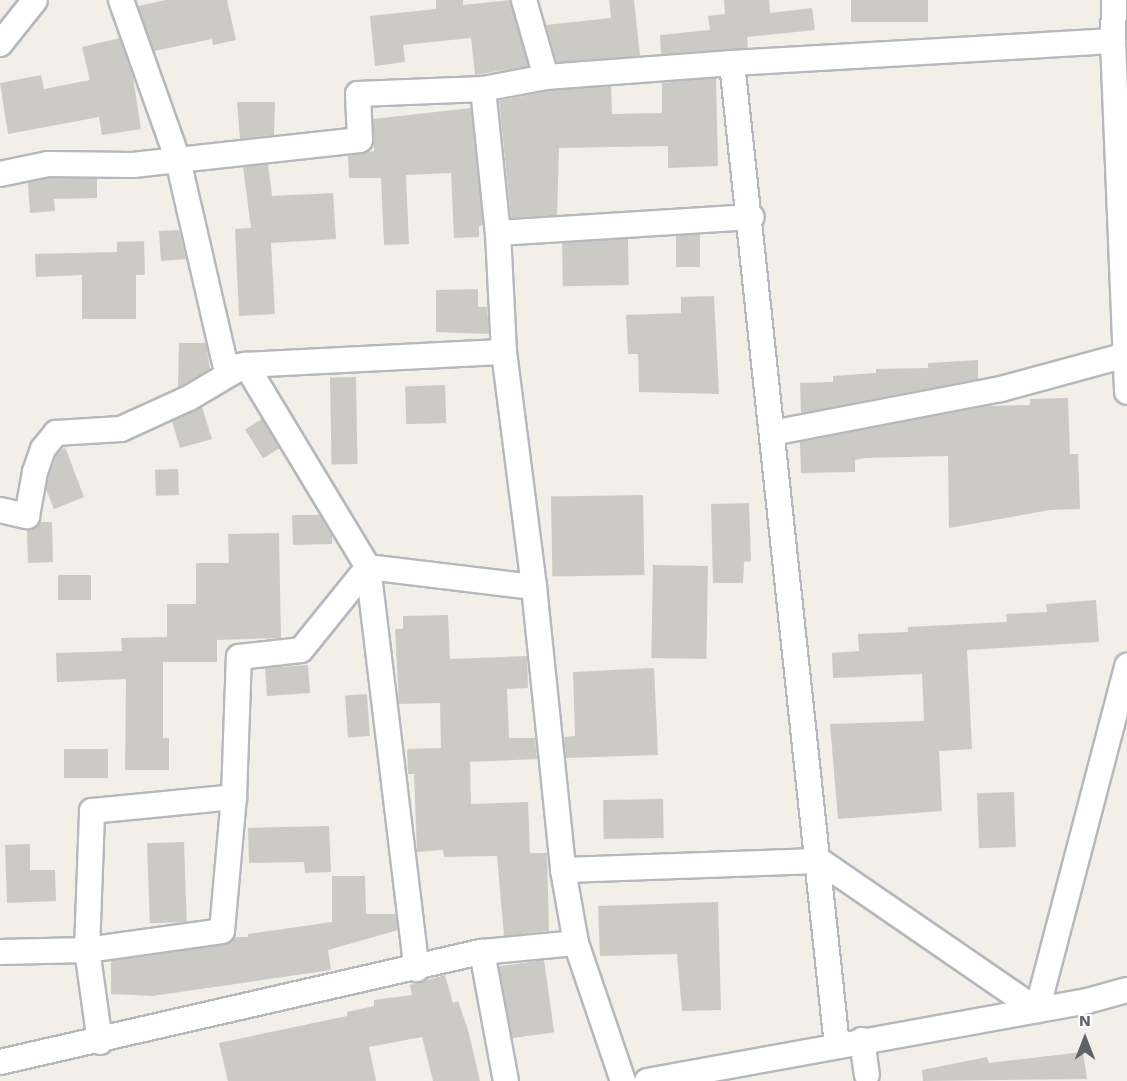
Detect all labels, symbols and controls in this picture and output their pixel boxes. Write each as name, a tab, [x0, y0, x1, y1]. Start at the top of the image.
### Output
north arrow	[1055, 1009, 1115, 1069]
text: N	[1079, 1011, 1091, 1030]

